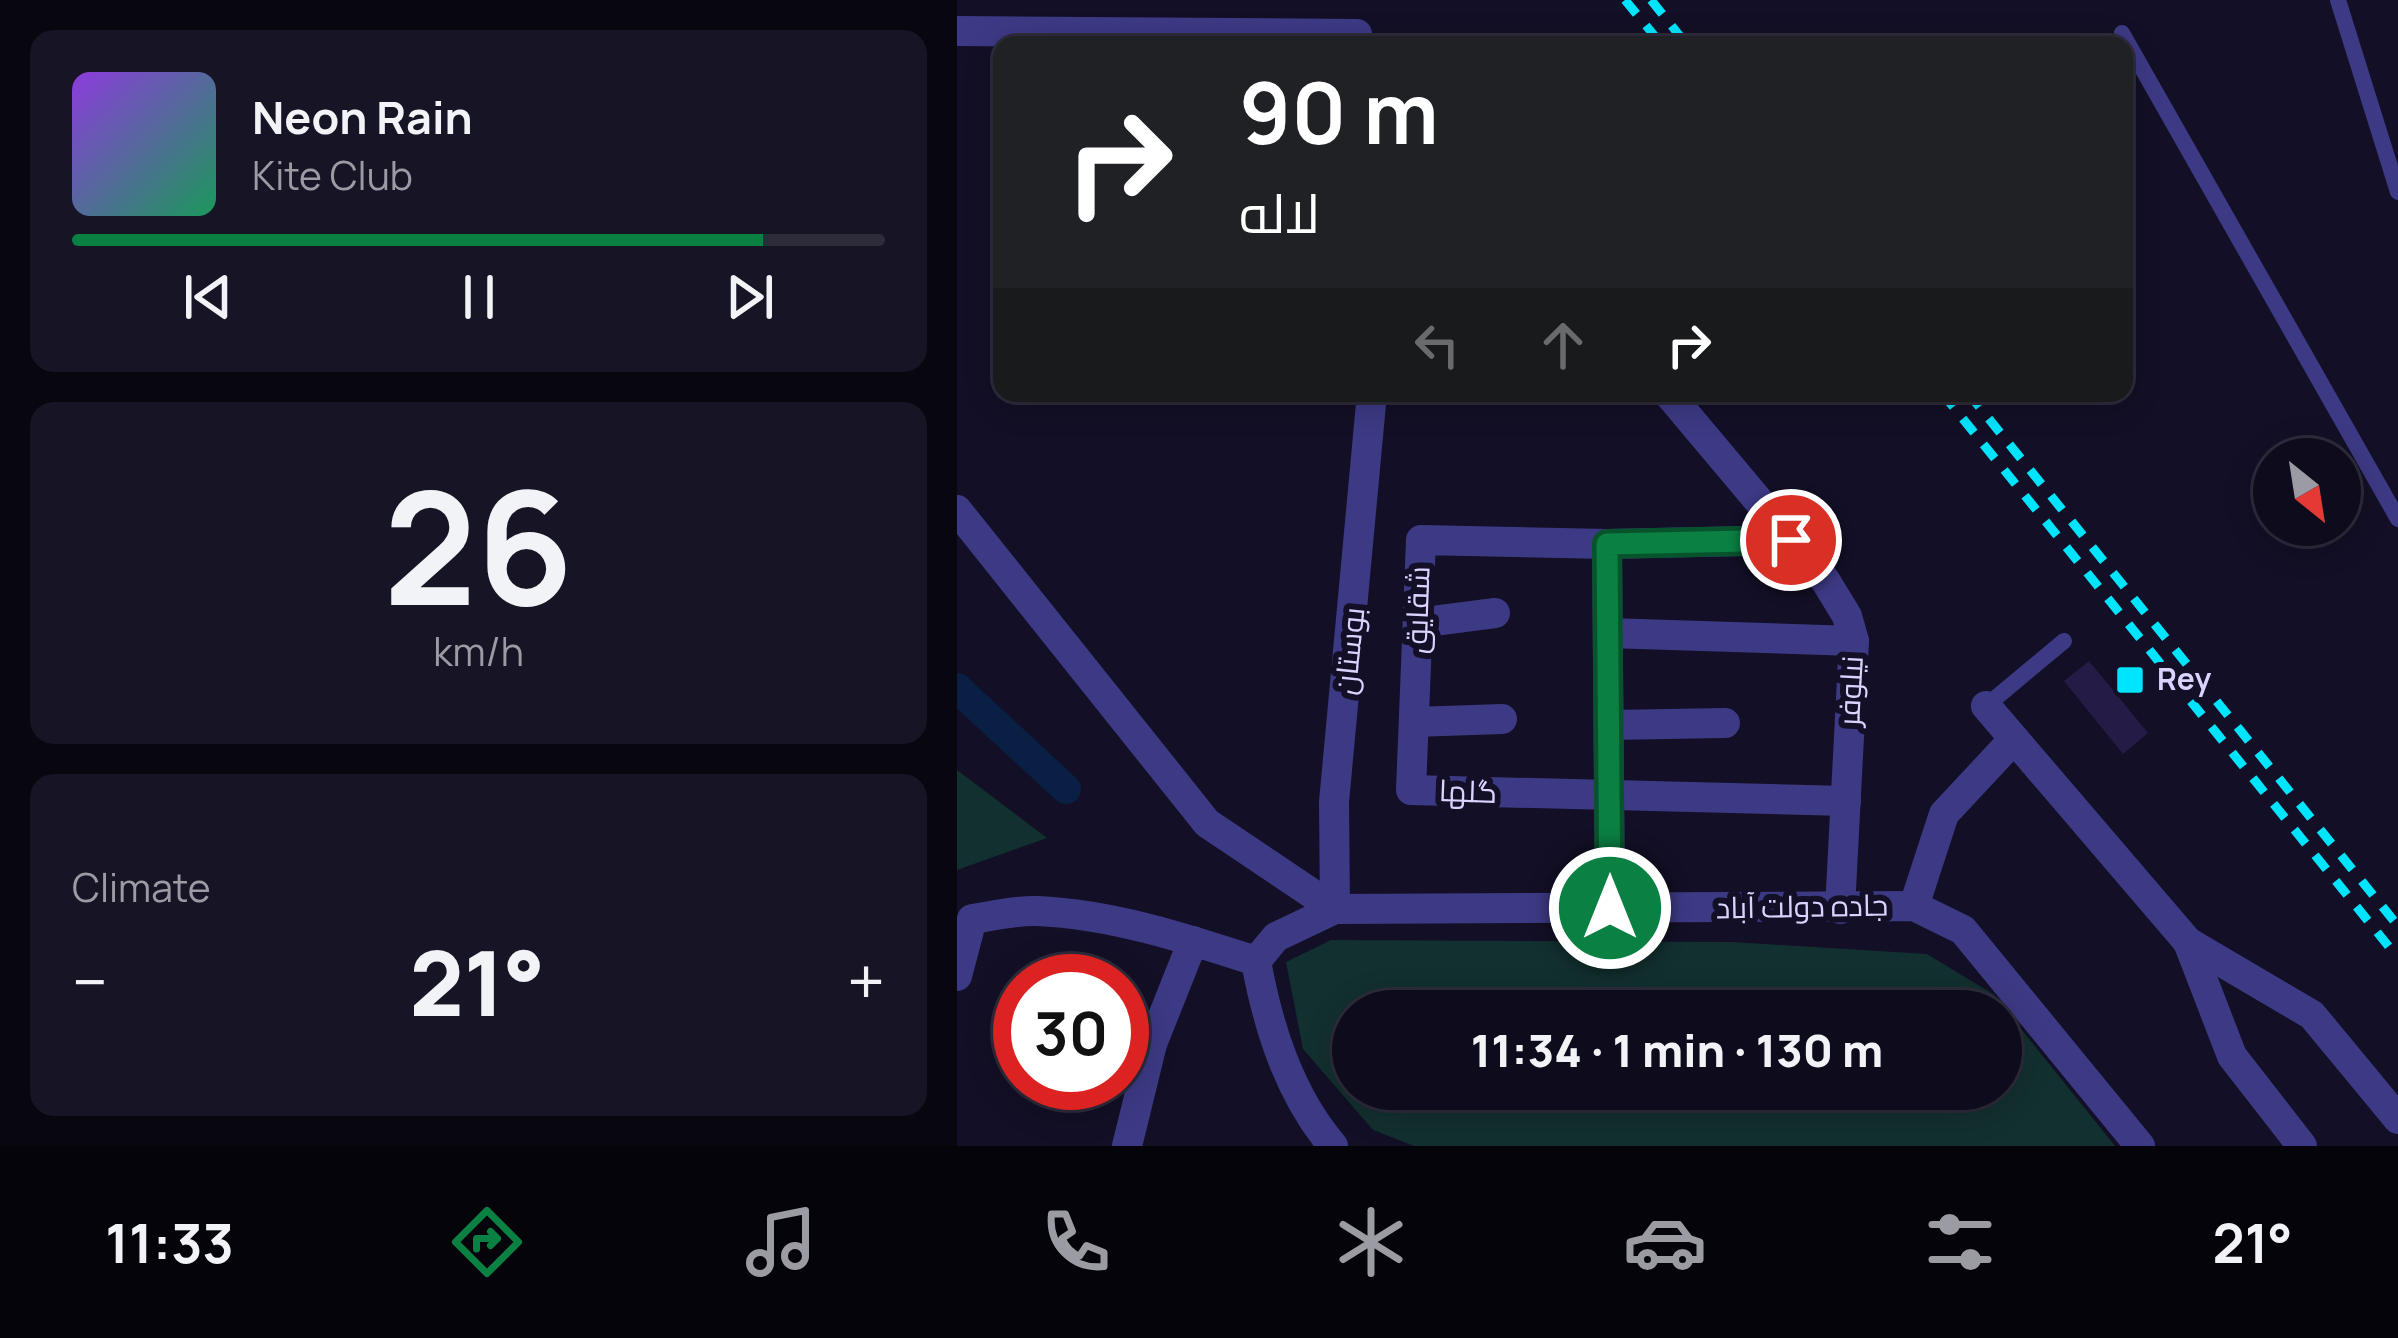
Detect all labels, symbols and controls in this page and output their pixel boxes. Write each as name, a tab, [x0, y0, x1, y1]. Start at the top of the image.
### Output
text: 90 m	[1239, 54, 1439, 169]
icon: right	[1041, 84, 1197, 240]
text: Neon Rain	[252, 86, 473, 148]
text: Kite Club	[252, 148, 413, 202]
text: لاله	[1239, 175, 1320, 249]
icon: previous	[175, 264, 241, 330]
icon: pause	[446, 264, 512, 330]
icon: next	[717, 264, 783, 330]
icon: left	[1404, 312, 1470, 378]
icon: ahead	[1530, 312, 1596, 378]
icon: right	[1656, 312, 1722, 378]
north arrow	[2253, 438, 2361, 546]
map controls	[2253, 438, 2361, 546]
text: 26	[384, 439, 573, 652]
pin	[1740, 489, 1842, 591]
icon: arrive	[1758, 507, 1824, 573]
street label: شقایق	[1394, 565, 1439, 654]
street label: بوستان	[1324, 605, 1373, 697]
text: km/h	[433, 624, 524, 678]
street label: نیلوفر	[1827, 655, 1872, 729]
place label: Rey	[2157, 658, 2212, 699]
marker: Rey	[2114, 664, 2146, 696]
street label: گلها	[1438, 769, 1498, 812]
position arrow	[1547, 845, 1673, 971]
text: Climate	[72, 860, 211, 914]
street label: جاده دولت آباد	[1715, 883, 1889, 928]
text: 21°	[409, 920, 545, 1043]
text: −	[72, 936, 108, 1026]
text: +	[847, 936, 885, 1026]
speed limit sign: 30	[993, 954, 1149, 1110]
text: 11:34 · 1 min · 130 m	[1471, 1019, 1883, 1081]
icon: directions	[445, 1200, 529, 1284]
icon: music	[739, 1200, 823, 1284]
icon: phone	[1034, 1200, 1118, 1284]
icon: climate	[1329, 1200, 1413, 1284]
icon: car	[1623, 1200, 1707, 1284]
icon: filters	[1918, 1200, 2002, 1284]
text: 11:33	[105, 1205, 234, 1279]
text: 21°	[2213, 1205, 2293, 1279]

